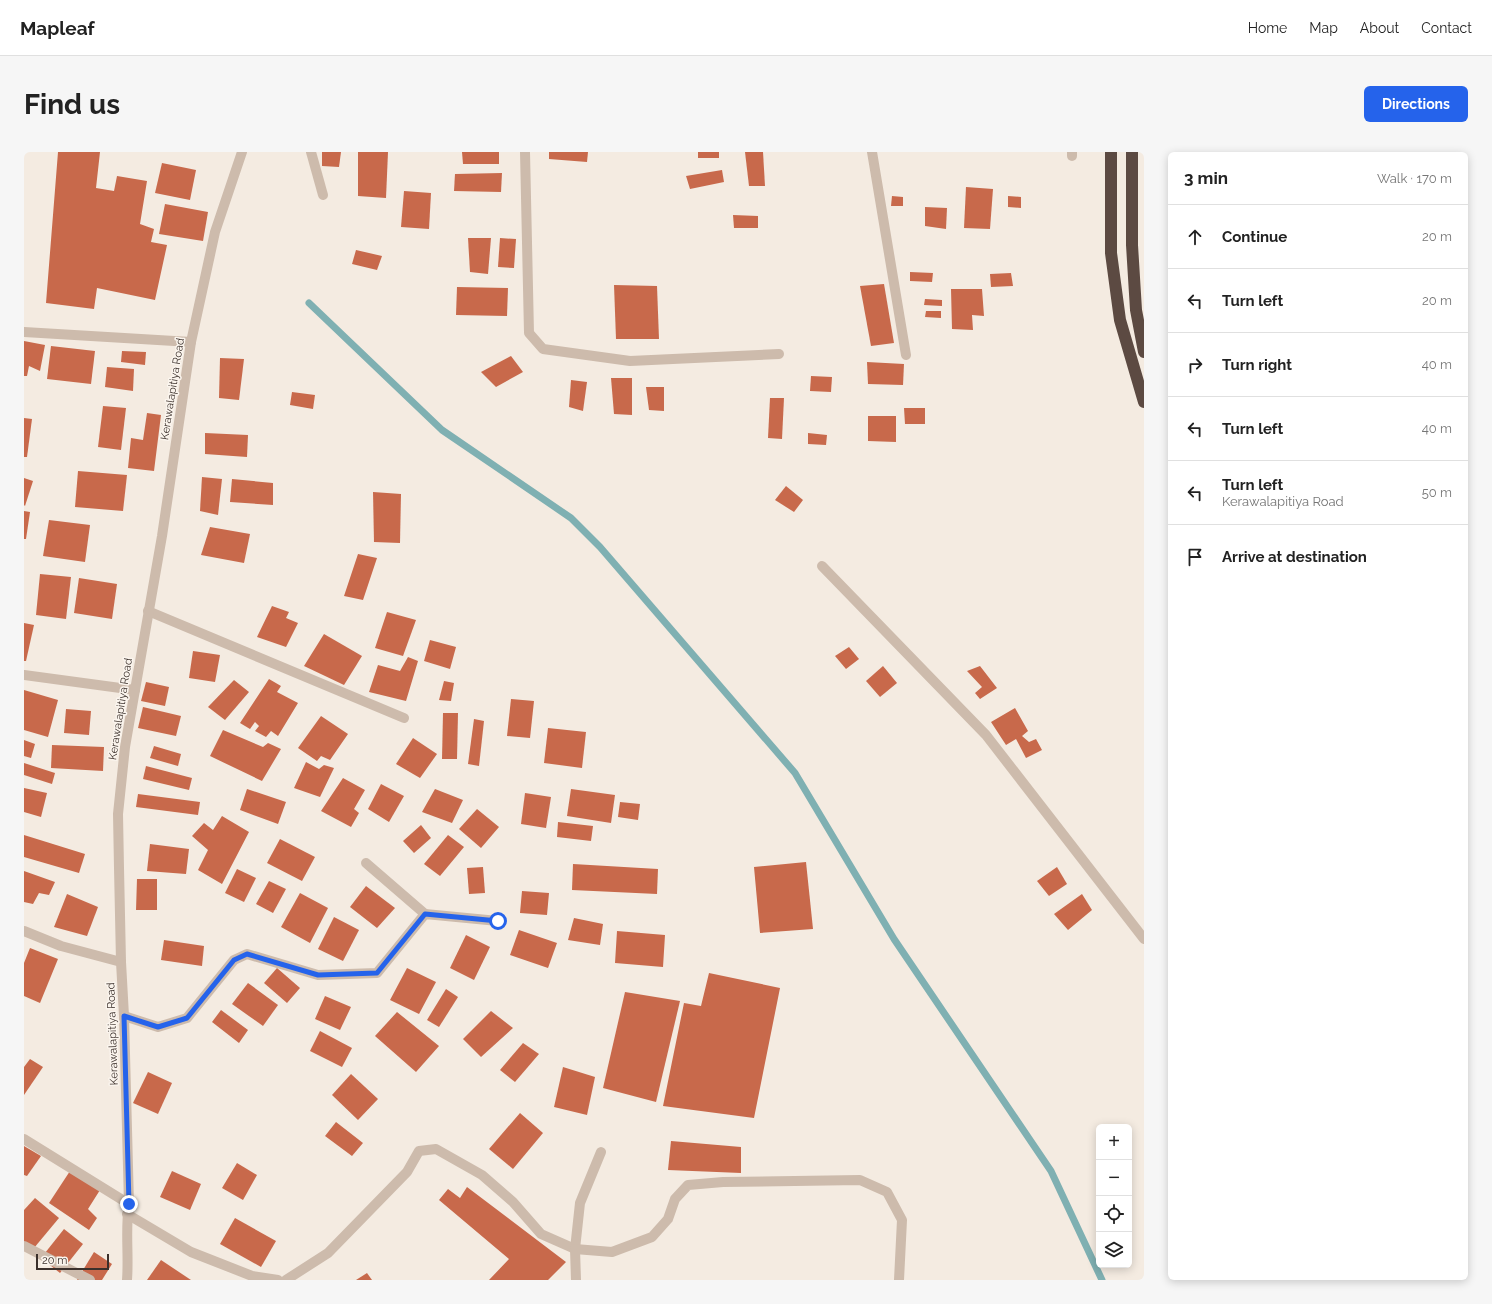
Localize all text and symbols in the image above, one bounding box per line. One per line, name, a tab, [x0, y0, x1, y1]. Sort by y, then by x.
text: Mapleaf	[20, 17, 95, 39]
text: Home	[1248, 20, 1287, 36]
text: Map	[1309, 20, 1338, 36]
text: About	[1360, 20, 1399, 36]
text: Contact	[1421, 20, 1472, 36]
button: Directions	[1364, 86, 1468, 122]
text: Find us	[24, 88, 120, 121]
text: 3 min	[1184, 168, 1228, 188]
text: Walk · 170 m	[1377, 171, 1452, 186]
icon: ahead	[1184, 226, 1206, 248]
text: Continue	[1222, 228, 1287, 246]
text: 20 m	[1422, 229, 1452, 244]
icon: left	[1184, 290, 1206, 312]
text: Turn left	[1222, 292, 1283, 310]
text: 20 m	[1422, 293, 1452, 308]
street label: Kerawalapitiya Road	[158, 337, 187, 441]
icon: right	[1184, 354, 1206, 376]
text: Turn right	[1222, 356, 1292, 374]
text: 40 m	[1422, 357, 1452, 372]
icon: left	[1184, 418, 1206, 440]
text: Turn left	[1222, 420, 1283, 438]
text: 40 m	[1422, 421, 1452, 436]
text: Turn left	[1222, 476, 1283, 494]
icon: left	[1184, 482, 1206, 504]
text: 50 m	[1422, 485, 1452, 500]
text: Kerawalapitiya Road	[1222, 494, 1344, 509]
icon: arrive	[1184, 546, 1206, 568]
text: Arrive at destination	[1222, 548, 1367, 566]
street label: Kerawalapitiya Road	[106, 657, 135, 761]
route start	[489, 912, 507, 930]
street label: Kerawalapitiya Road	[104, 982, 121, 1086]
map controls	[1096, 1124, 1132, 1268]
button: +	[1096, 1124, 1132, 1160]
button: −	[1096, 1160, 1132, 1196]
route end	[120, 1195, 138, 1213]
button: locate	[1096, 1196, 1132, 1232]
button: layers	[1096, 1232, 1132, 1268]
scale bar	[36, 1252, 109, 1271]
text: 20 m	[42, 1254, 67, 1267]

